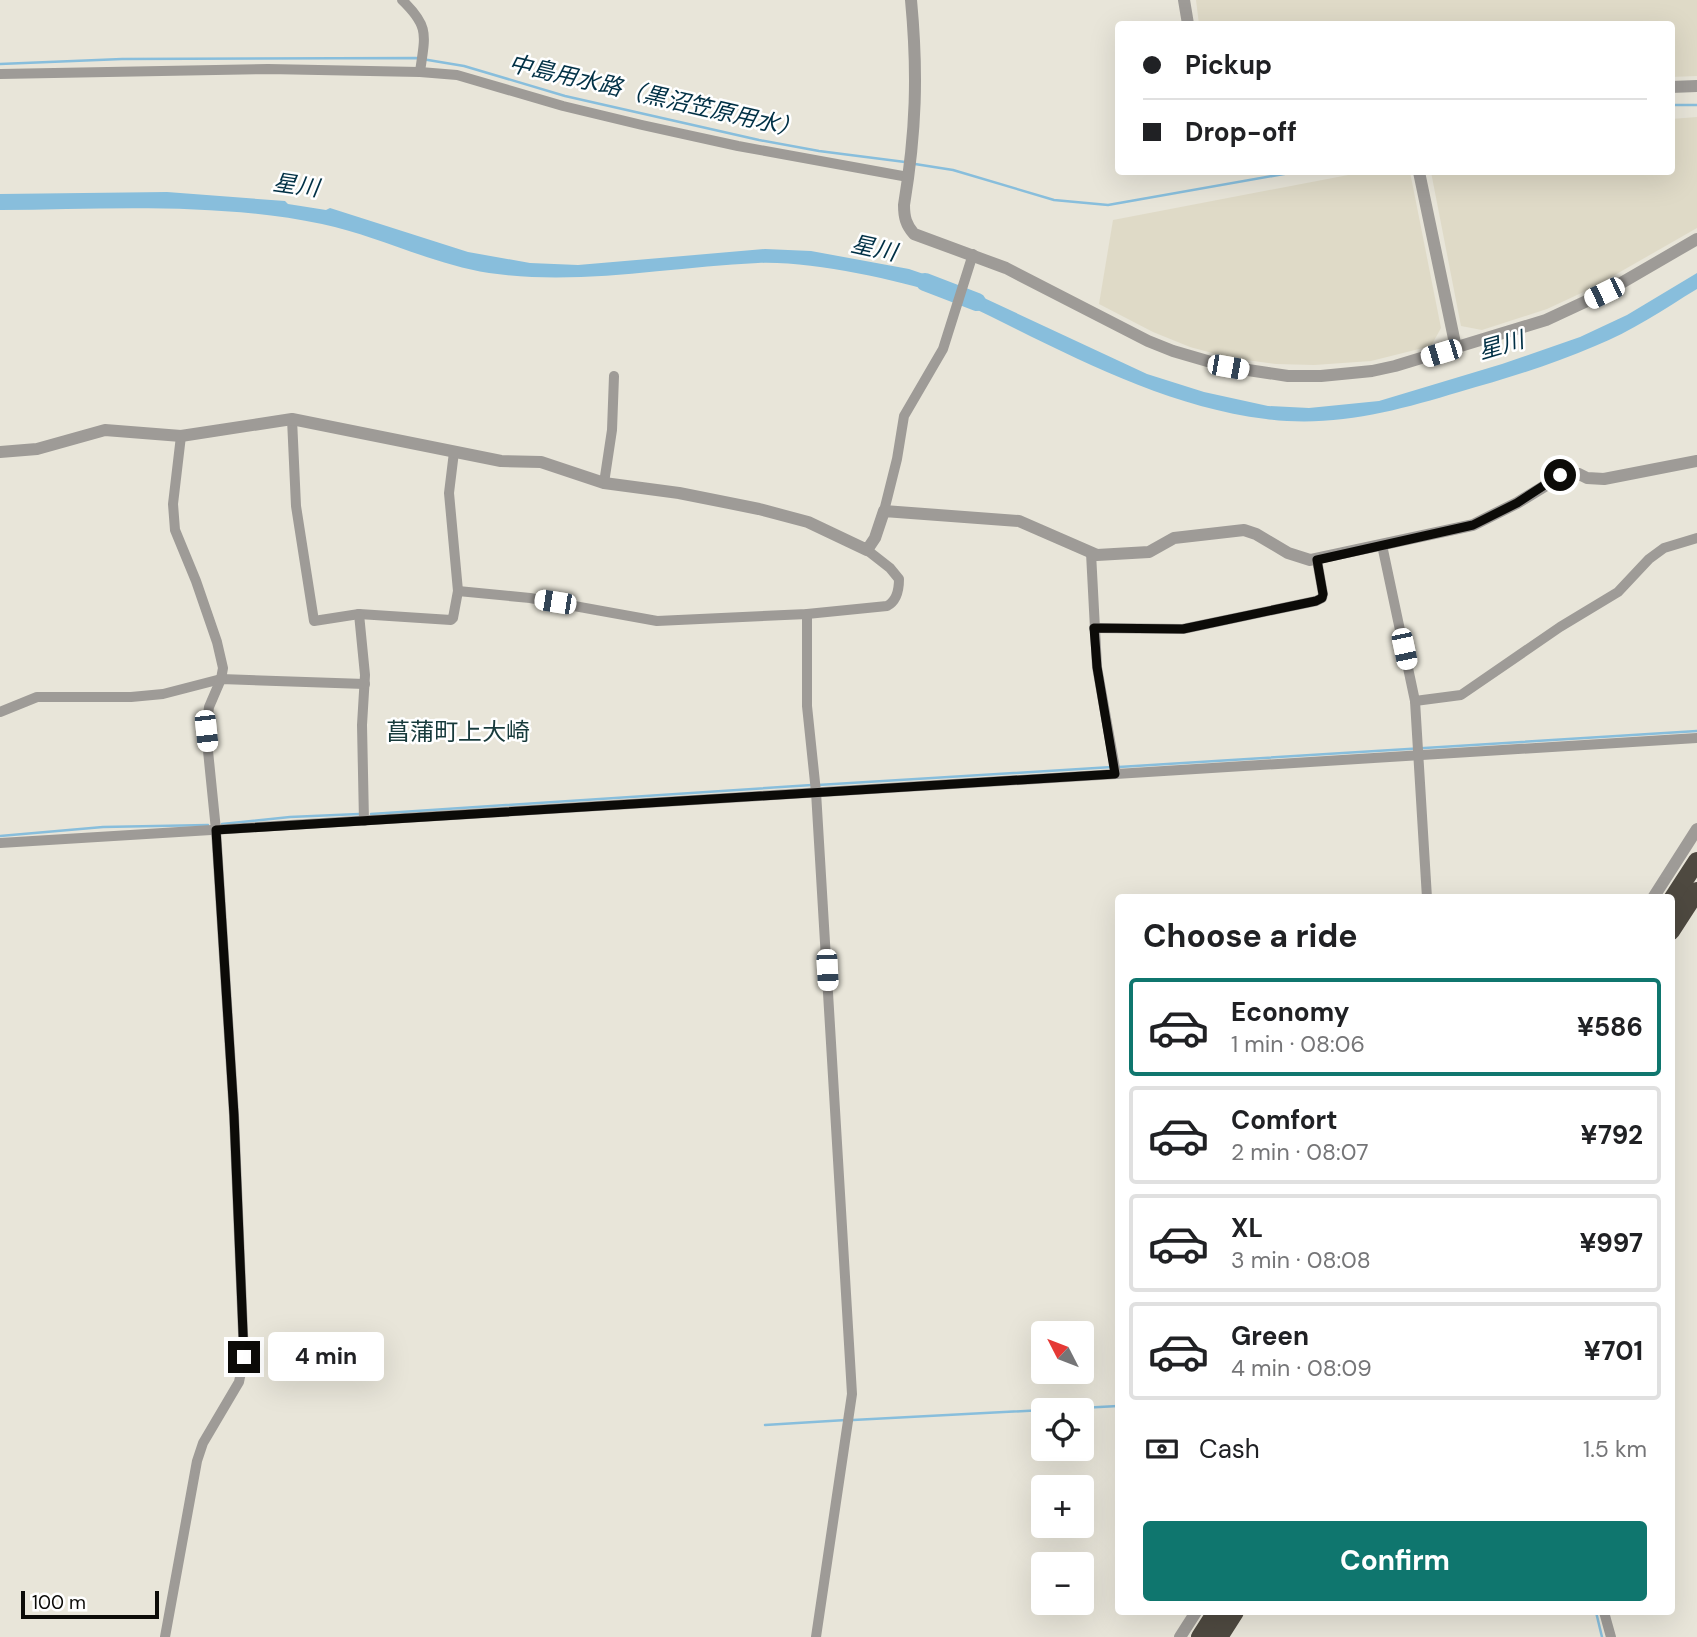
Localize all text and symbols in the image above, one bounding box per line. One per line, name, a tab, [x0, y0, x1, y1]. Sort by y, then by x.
water label: 中島用水路（黒沼笠原用水）	[506, 48, 804, 144]
text: Pickup	[1185, 48, 1272, 82]
text: Drop-off	[1185, 115, 1297, 149]
water label: 星川	[271, 167, 324, 203]
water label: 星川	[848, 229, 903, 268]
car	[1581, 274, 1628, 312]
water label: 星川	[1475, 323, 1530, 366]
car	[1418, 337, 1465, 369]
car	[1206, 353, 1251, 381]
route start	[1544, 459, 1576, 491]
car	[533, 588, 578, 616]
car	[1390, 626, 1419, 672]
car	[194, 709, 219, 753]
district label: 菖蒲町上大崎	[386, 716, 530, 747]
text: Choose a ride	[1143, 915, 1358, 957]
car	[816, 948, 839, 992]
text: Economy	[1231, 995, 1349, 1029]
icon: car	[1147, 996, 1210, 1059]
text: ¥586	[1577, 1010, 1643, 1044]
text: 1 min · 08:06	[1231, 1029, 1365, 1059]
text: Comfort	[1231, 1103, 1337, 1137]
icon: car	[1147, 1104, 1210, 1167]
text: ¥792	[1580, 1118, 1643, 1152]
text: 2 min · 08:07	[1231, 1137, 1368, 1167]
text: XL	[1231, 1211, 1263, 1245]
icon: car	[1147, 1212, 1210, 1275]
text: ¥997	[1579, 1226, 1643, 1260]
text: 3 min · 08:08	[1231, 1245, 1371, 1275]
text: Green	[1231, 1319, 1309, 1353]
icon: car	[1147, 1320, 1210, 1383]
north arrow	[1031, 1321, 1094, 1384]
map controls	[1031, 1321, 1094, 1615]
callout: 4 min	[268, 1332, 384, 1382]
text: ¥701	[1584, 1334, 1643, 1368]
route end	[228, 1341, 260, 1373]
text: 4 min	[295, 1341, 357, 1371]
text: 4 min · 08:09	[1231, 1353, 1372, 1383]
button: locate	[1031, 1398, 1094, 1461]
icon: cash	[1143, 1430, 1181, 1468]
text: Cash	[1199, 1432, 1260, 1466]
text: 1.5 km	[1583, 1434, 1647, 1464]
button: +	[1031, 1475, 1094, 1538]
button: Confirm	[1143, 1521, 1647, 1601]
button: −	[1031, 1552, 1094, 1615]
scale bar	[21, 1588, 159, 1620]
text: 100 m	[32, 1590, 86, 1615]

